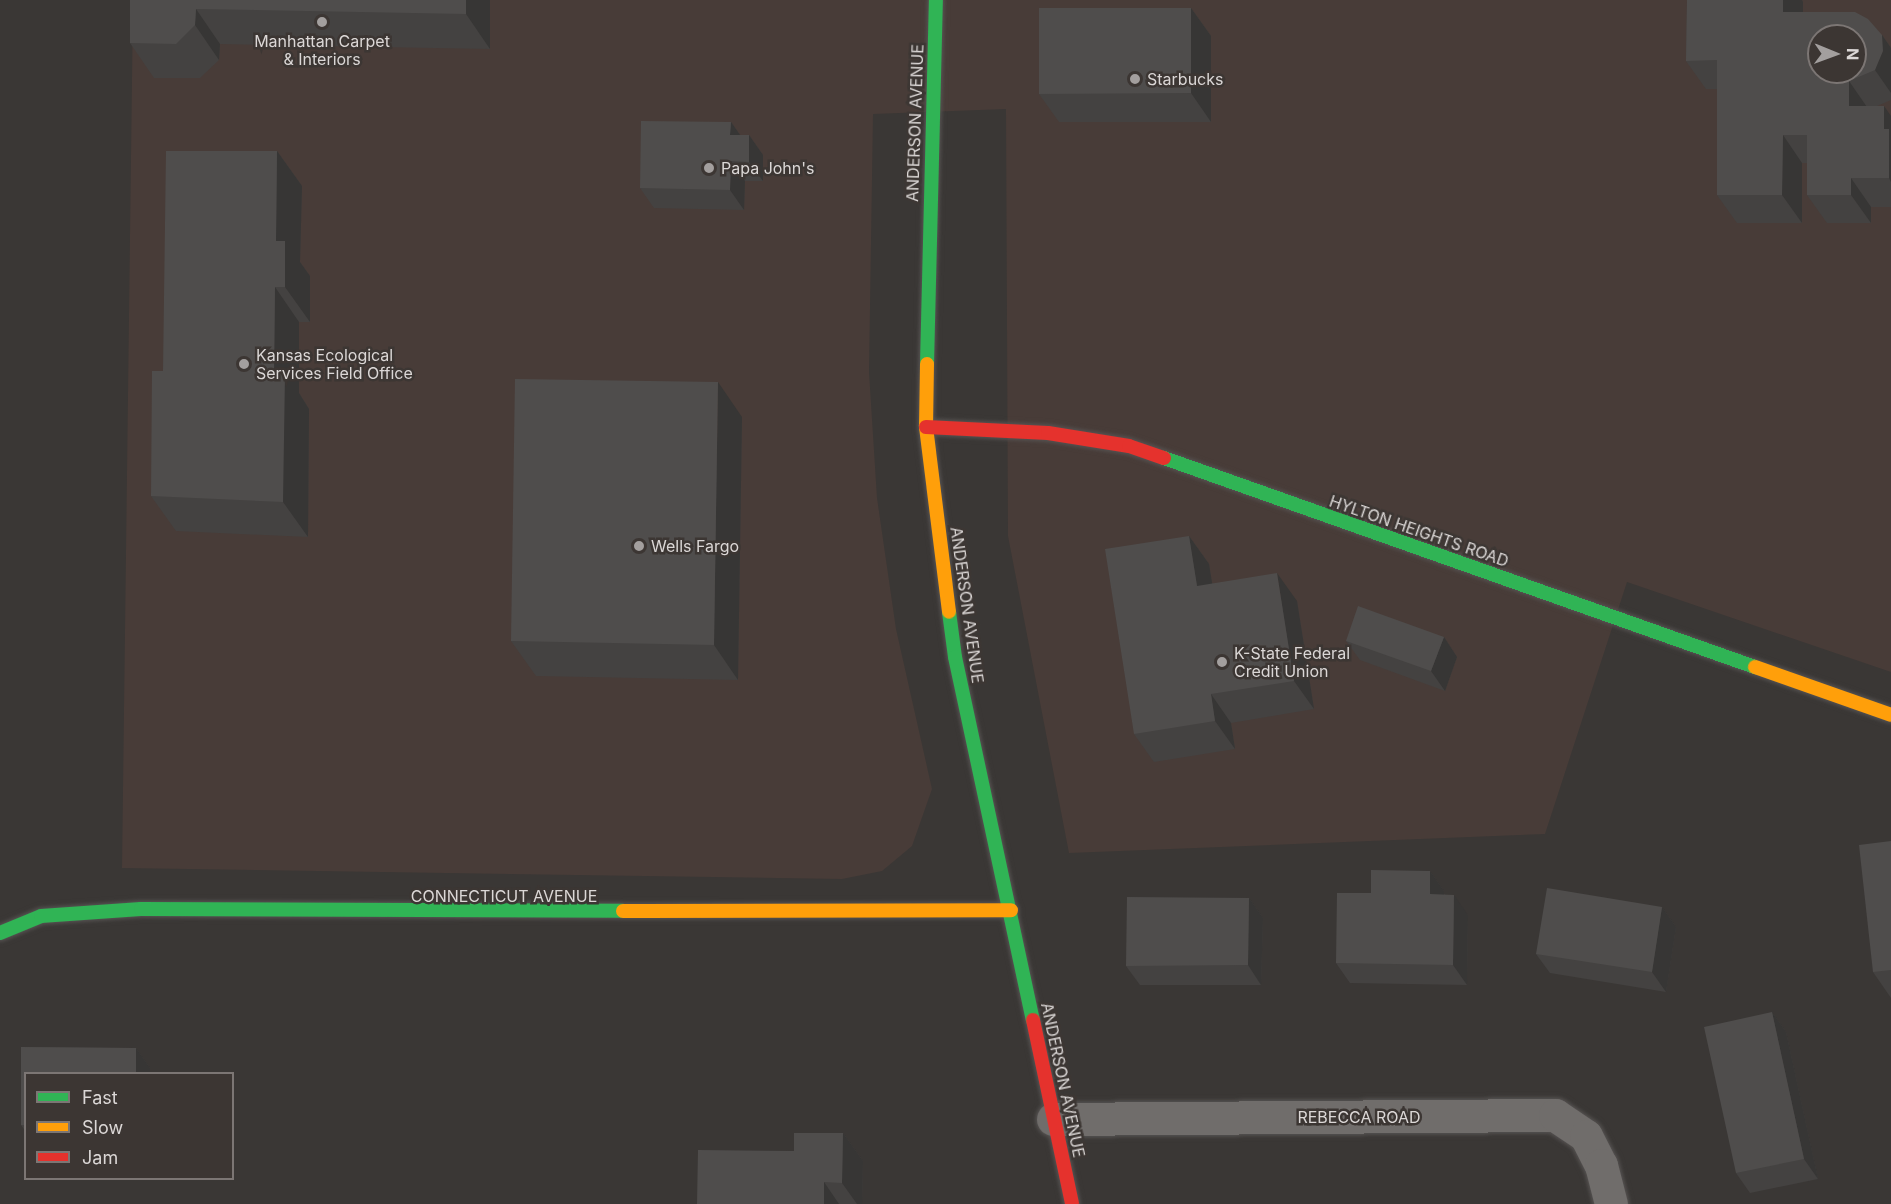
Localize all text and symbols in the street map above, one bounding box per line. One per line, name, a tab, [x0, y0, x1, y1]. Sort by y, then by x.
marker: Manhattan Carpet & Interiors	[315, 15, 329, 29]
north arrow	[1807, 24, 1867, 84]
place label: Manhattan Carpet & Interiors	[254, 31, 390, 69]
street label: ANDERSON AVENUE	[903, 44, 927, 202]
text: N	[1843, 48, 1863, 61]
place label: Starbucks	[1147, 69, 1223, 89]
marker: Starbucks	[1128, 72, 1142, 86]
place label: Papa John's	[721, 158, 815, 178]
marker: Papa John's	[702, 161, 716, 175]
place label: Kansas Ecological Services Field Office	[256, 345, 413, 383]
marker: Kansas Ecological Services Field Office	[237, 357, 251, 371]
street label: HYLTON HEIGHTS ROAD	[1327, 491, 1511, 571]
street label: ANDERSON AVENUE	[947, 526, 987, 684]
place label: Wells Fargo	[651, 536, 739, 556]
marker: Wells Fargo	[632, 539, 646, 553]
place label: K-State Federal Credit Union	[1234, 643, 1350, 681]
marker: K-State Federal Credit Union	[1215, 655, 1229, 669]
street label: CONNECTICUT AVENUE	[411, 886, 597, 906]
street label: ANDERSON AVENUE	[1037, 1001, 1089, 1159]
legend	[24, 1072, 234, 1180]
text: Fast	[82, 1087, 118, 1108]
street label: REBECCA ROAD	[1297, 1107, 1421, 1127]
text: Slow	[82, 1117, 123, 1138]
text: Jam	[82, 1147, 118, 1168]

